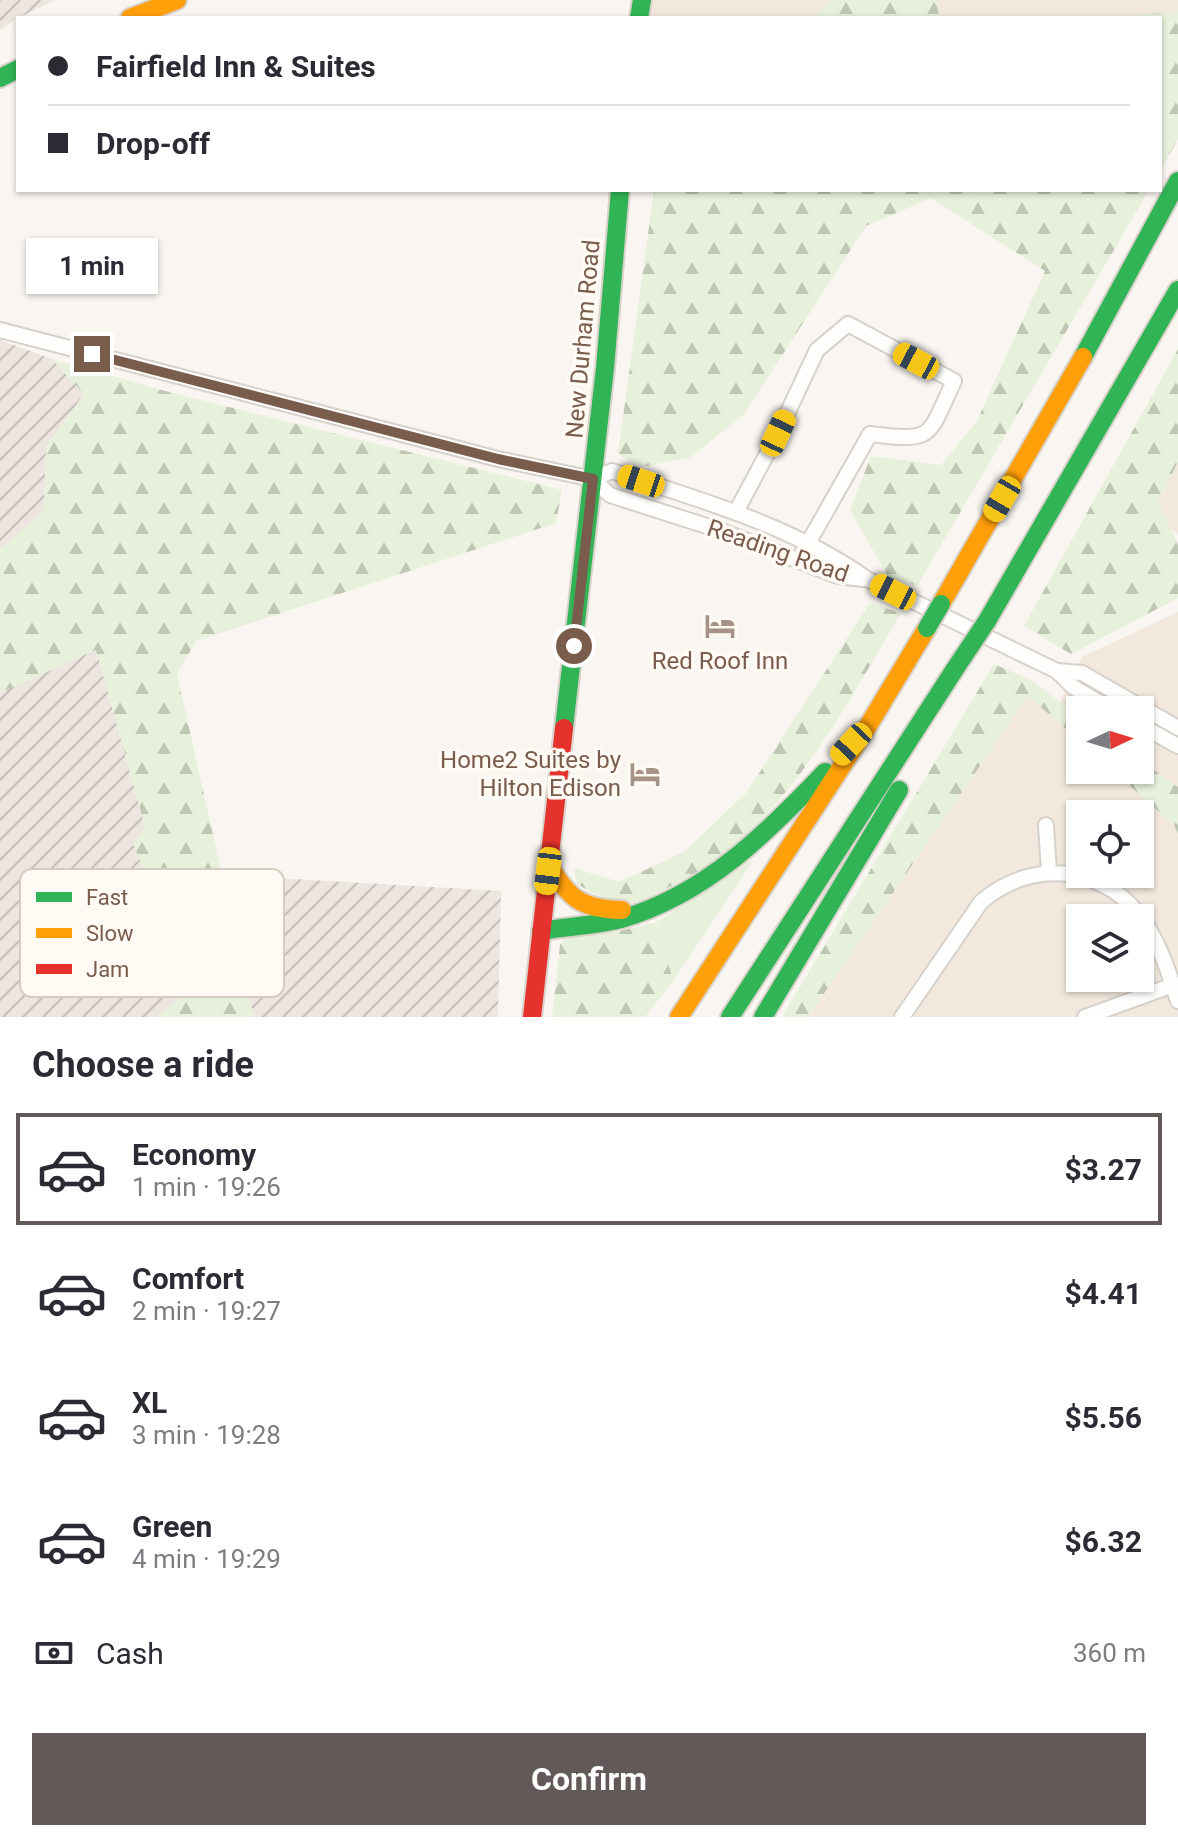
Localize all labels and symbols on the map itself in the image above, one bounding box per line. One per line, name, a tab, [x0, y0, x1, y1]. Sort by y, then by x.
callout: 1 min	[26, 238, 158, 294]
street label: New Durham Road	[560, 239, 606, 439]
route end	[74, 336, 110, 372]
car	[889, 339, 943, 383]
car	[757, 406, 799, 460]
car	[614, 462, 668, 500]
car	[980, 472, 1024, 526]
street label: Reading Road	[704, 514, 852, 588]
car	[866, 570, 920, 614]
hotel icon: Red Roof Inn	[703, 609, 737, 643]
route start	[556, 628, 592, 664]
place label: Red Roof Inn	[652, 647, 788, 675]
north arrow	[1066, 696, 1154, 784]
car	[826, 718, 876, 770]
place label: Home2 Suites by Hilton Edison	[440, 746, 622, 802]
hotel icon: Home2 Suites by Hilton Edison	[628, 757, 662, 791]
car	[533, 846, 563, 896]
legend	[20, 869, 284, 997]
text: Fast	[86, 885, 128, 910]
text: Slow	[86, 921, 134, 946]
text: Jam	[86, 957, 129, 982]

